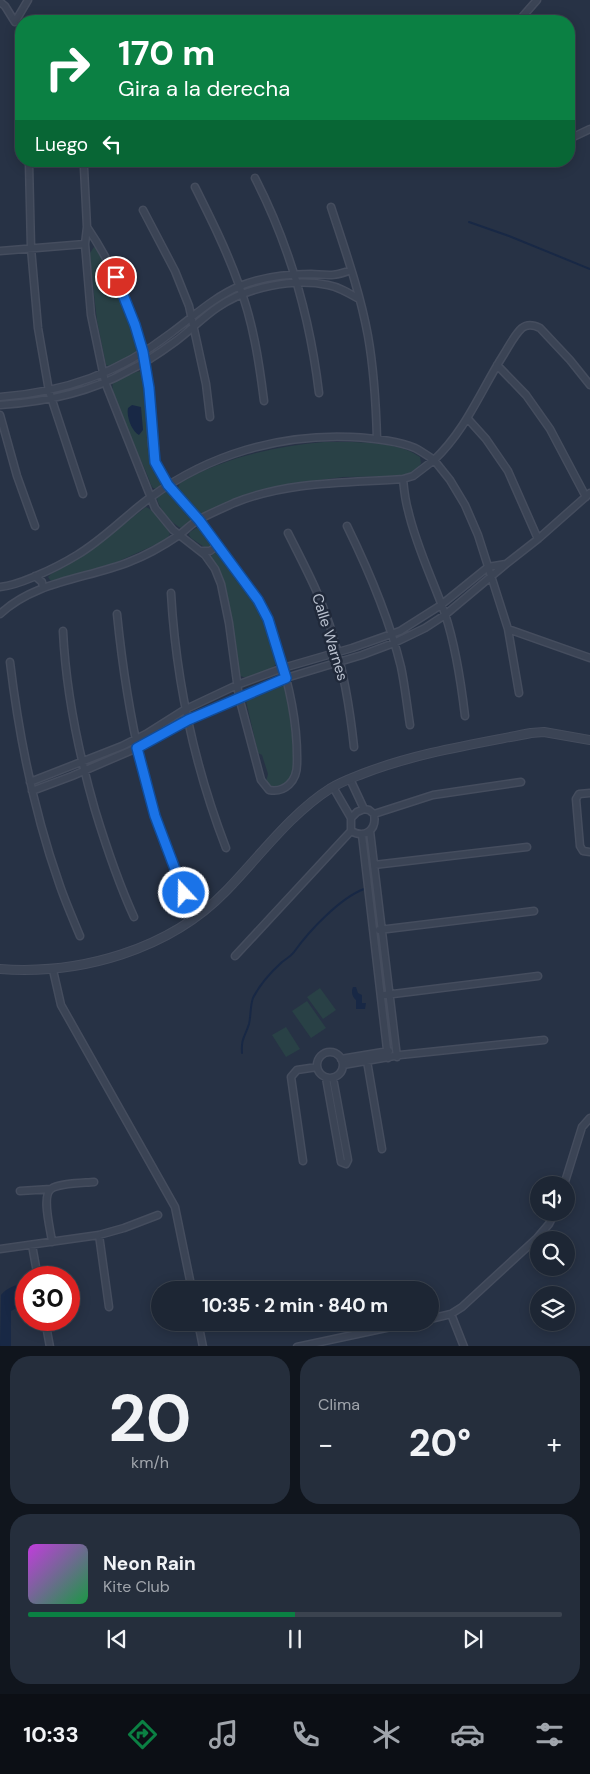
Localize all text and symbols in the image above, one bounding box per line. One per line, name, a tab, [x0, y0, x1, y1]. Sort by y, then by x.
text: 170 m	[118, 30, 215, 76]
icon: right	[35, 35, 100, 100]
text: Gira a la derecha	[118, 74, 290, 103]
icon: left	[98, 130, 126, 158]
text: Luego	[35, 132, 88, 157]
pin	[95, 256, 137, 298]
icon: arrive	[102, 263, 130, 291]
street label: Calle Warnes	[307, 591, 353, 683]
position arrow	[157, 866, 209, 918]
map controls	[530, 1176, 575, 1331]
button: sound	[530, 1176, 575, 1221]
button: search	[530, 1231, 575, 1276]
speed limit sign: 30	[15, 1266, 80, 1331]
button: layers	[530, 1286, 575, 1331]
text: 10:35 · 2 min · 840 m	[202, 1293, 388, 1318]
text: 20	[109, 1377, 192, 1461]
text: Clima	[318, 1394, 360, 1415]
text: 20°	[409, 1418, 471, 1468]
text: −	[318, 1426, 333, 1463]
text: +	[547, 1426, 562, 1463]
text: km/h	[131, 1452, 169, 1473]
text: Neon Rain	[103, 1551, 196, 1576]
text: Kite Club	[103, 1576, 170, 1597]
icon: previous	[103, 1625, 131, 1653]
icon: pause	[281, 1625, 309, 1653]
icon: next	[459, 1625, 487, 1653]
icon: directions	[125, 1717, 160, 1752]
icon: music	[206, 1717, 241, 1752]
icon: phone	[288, 1717, 323, 1752]
icon: climate	[369, 1717, 404, 1752]
icon: car	[450, 1717, 485, 1752]
icon: filters	[532, 1717, 567, 1752]
text: 10:33	[23, 1720, 79, 1749]

